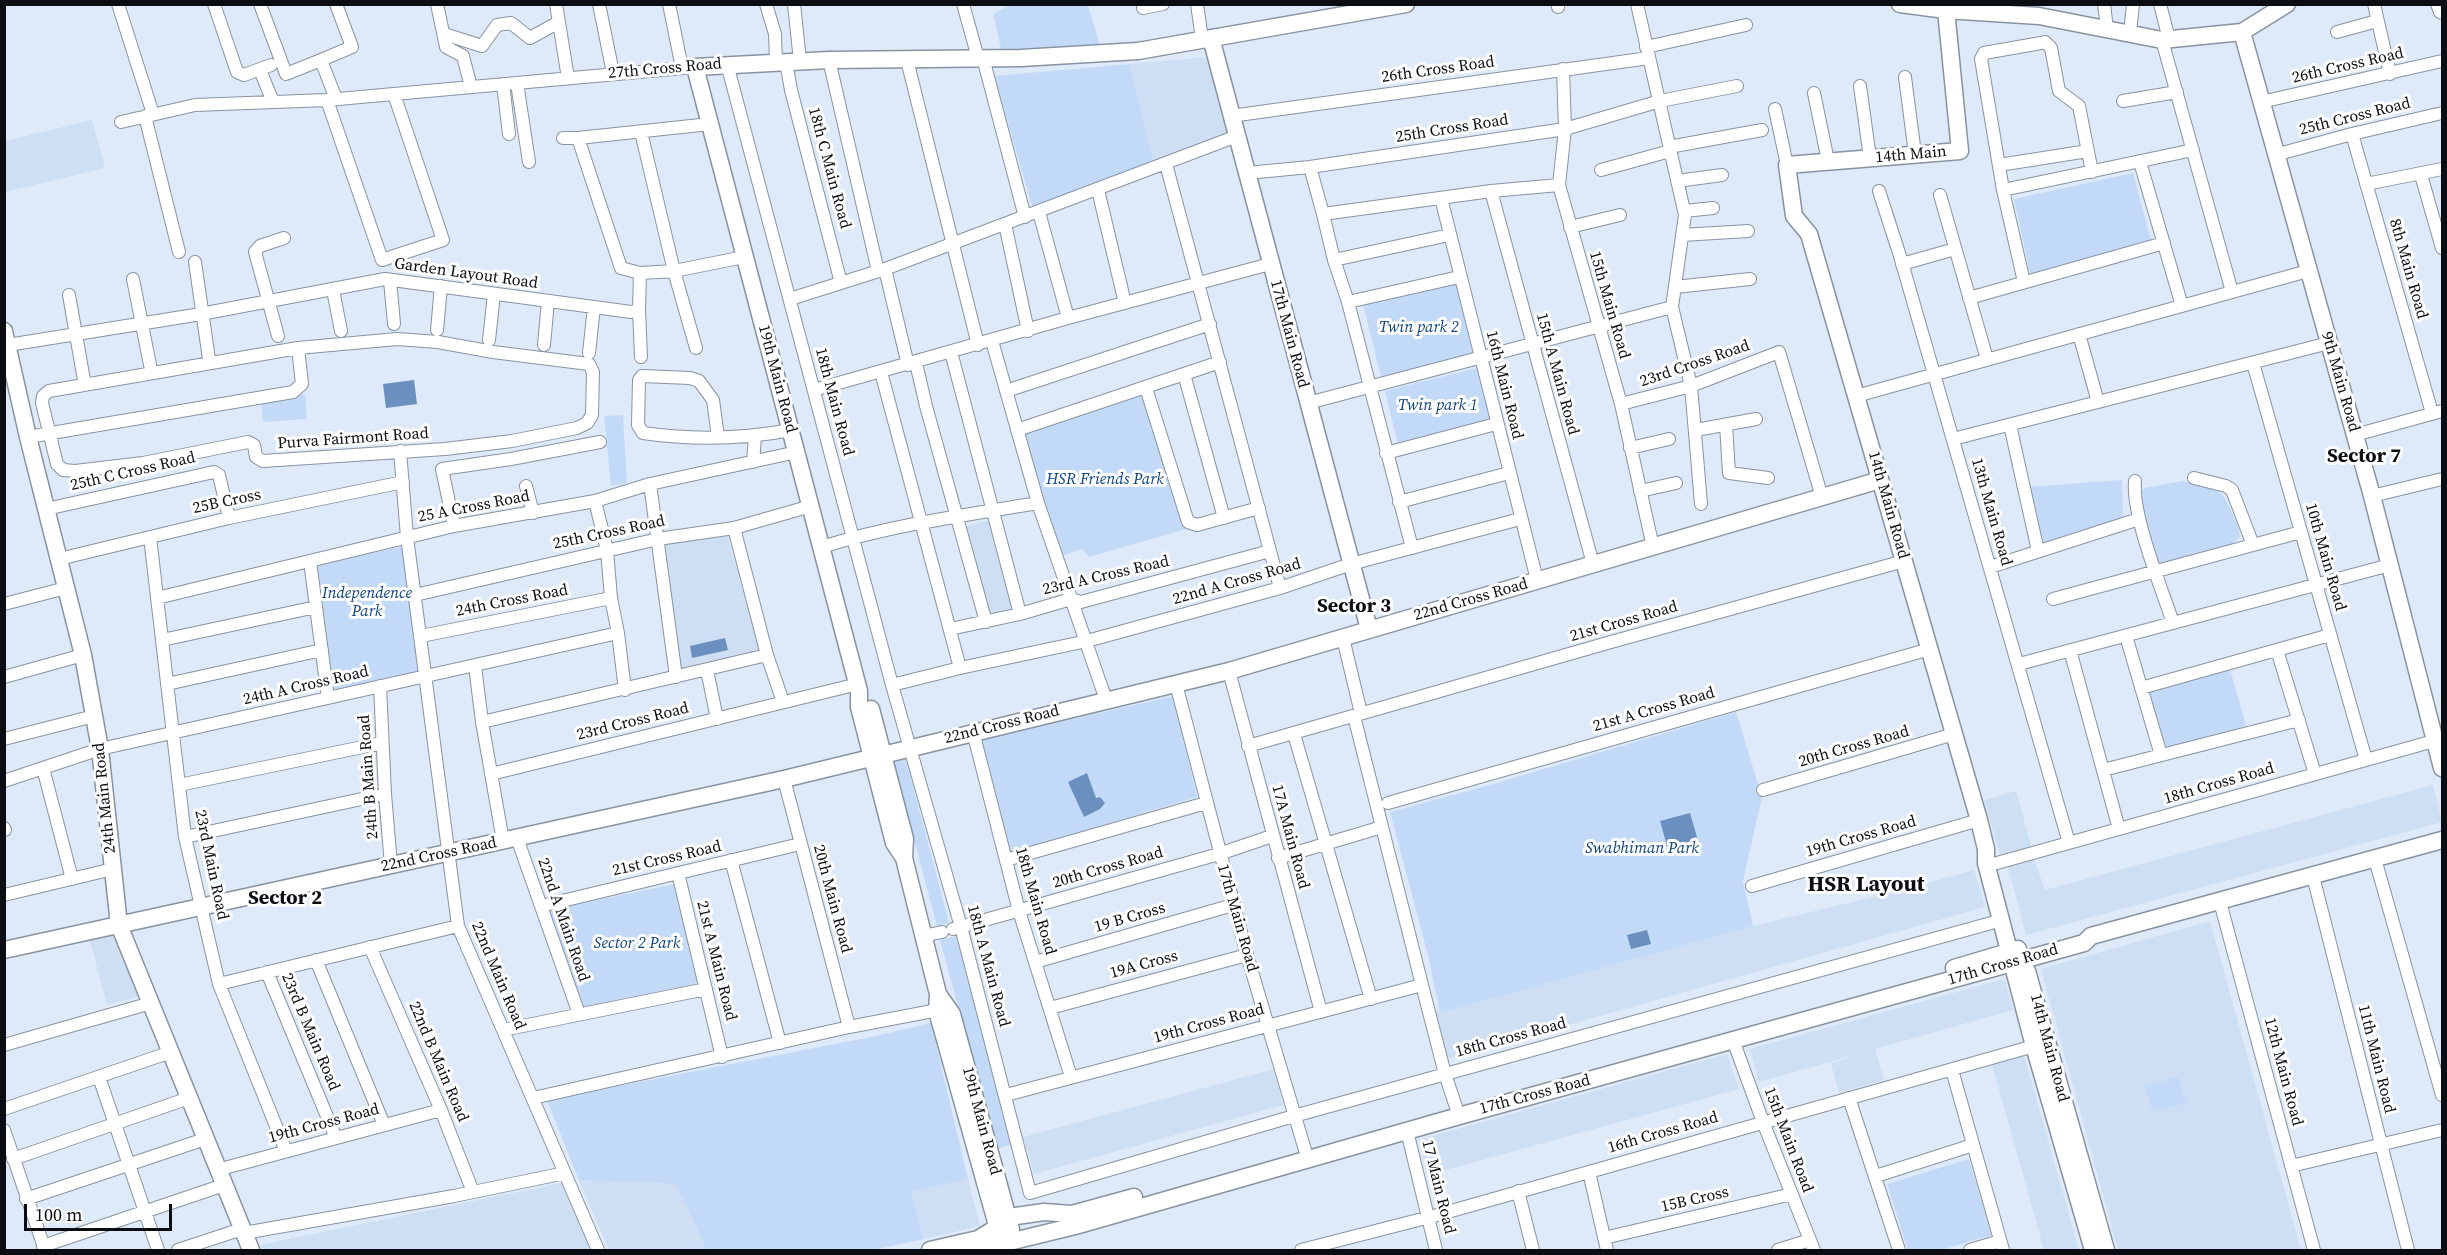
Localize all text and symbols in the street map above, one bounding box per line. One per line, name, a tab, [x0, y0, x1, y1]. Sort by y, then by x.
street label: 26th Cross Road	[2290, 44, 2406, 88]
street label: 26th Cross Road	[1380, 53, 1496, 87]
street label: 27th Cross Road	[607, 54, 723, 84]
street label: 25th Cross Road	[2297, 94, 2413, 140]
street label: 18th C Main Road	[804, 105, 854, 231]
street label: 25th Cross Road	[1394, 111, 1510, 147]
street label: 14th Main	[1875, 142, 1947, 168]
street label: 8th Main Road	[2385, 217, 2431, 321]
street label: 15th Main Road	[1584, 249, 1634, 361]
street label: Garden Layout Road	[393, 254, 539, 294]
street label: 17th Main Road	[1265, 278, 1313, 390]
street label: 15th A Main Road	[1531, 311, 1583, 437]
park label: Twin park 2	[1379, 318, 1459, 338]
street label: 19th Main Road	[753, 323, 801, 435]
street label: 16th Main Road	[1481, 329, 1527, 441]
street label: 9th Main Road	[2317, 330, 2363, 434]
street label: 23rd Cross Road	[1638, 336, 1752, 392]
street label: 18th Main Road	[810, 346, 858, 458]
park label: Twin park 1	[1398, 396, 1478, 416]
street label: Purva Fairmont Road	[277, 424, 429, 454]
district label: Sector 7	[2327, 445, 2401, 469]
street label: 25th C Cross Road	[69, 448, 197, 496]
street label: 14th Main Road	[1863, 449, 1913, 561]
street label: 13th Main Road	[1966, 456, 2016, 568]
park label: HSR Friends Park	[1046, 470, 1164, 490]
street label: 25B Cross	[191, 485, 263, 519]
street label: 25 A Cross Road	[416, 487, 532, 527]
street label: 10th Main Road	[2300, 501, 2350, 613]
street label: 25th Cross Road	[551, 512, 667, 554]
street label: 23rd A Cross Road	[1041, 552, 1171, 600]
street label: 22nd A Cross Road	[1171, 555, 1303, 609]
street label: 22nd Cross Road	[1412, 575, 1530, 625]
street label: 24th Cross Road	[454, 581, 570, 621]
park label: Independence Park	[322, 584, 412, 622]
district label: Sector 3	[1317, 595, 1391, 619]
street label: 21st Cross Road	[1568, 597, 1680, 647]
street label: 24th A Cross Road	[241, 662, 371, 710]
street label: 21st A Cross Road	[1591, 683, 1717, 737]
street label: 23rd Cross Road	[575, 699, 691, 745]
street label: 22nd Cross Road	[943, 701, 1061, 749]
street label: 24th B Main Road	[355, 714, 383, 840]
street label: 20th Cross Road	[1797, 722, 1911, 772]
street label: 24th Main Road	[90, 742, 120, 854]
street label: 18th Cross Road	[2162, 759, 2276, 809]
street label: 17A Main Road	[1267, 783, 1313, 891]
street label: 23rd Main Road	[190, 808, 232, 922]
street label: 19th Cross Road	[1804, 812, 1918, 862]
street label: 22nd Cross Road	[379, 833, 499, 877]
street label: 21st Cross Road	[611, 837, 723, 881]
park label: Swabhiman Park	[1585, 839, 1699, 859]
street label: 20th Main Road	[808, 843, 856, 955]
street label: 20th Cross Road	[1051, 843, 1165, 893]
street label: 18th Main Road	[1010, 845, 1060, 957]
street label: 22nd A Main Road	[533, 856, 593, 984]
street label: 17th Main Road	[1212, 862, 1262, 974]
district label: HSR Layout	[1807, 872, 1925, 898]
district label: Sector 2	[248, 887, 322, 911]
street label: 21st A Main Road	[692, 899, 740, 1023]
street label: 19 B Cross	[1092, 899, 1168, 937]
street label: 18th A Main Road	[962, 903, 1014, 1029]
street label: 22nd Main Road	[467, 919, 529, 1033]
park label: Sector 2 Park	[594, 934, 680, 954]
street label: 17th Cross Road	[1946, 940, 2060, 990]
street label: 19A Cross	[1108, 947, 1180, 983]
street label: 23rd B Main Road	[277, 970, 343, 1094]
street label: 14th Main Road	[2025, 992, 2073, 1104]
street label: 22nd B Main Road	[404, 999, 472, 1125]
street label: 19th Cross Road	[1152, 1000, 1266, 1048]
street label: 11th Main Road	[2353, 1003, 2399, 1115]
street label: 18th Cross Road	[1454, 1014, 1568, 1062]
street label: 12th Main Road	[2259, 1016, 2307, 1128]
street label: 19th Main Road	[957, 1065, 1005, 1177]
street label: 17th Cross Road	[1478, 1071, 1592, 1119]
street label: 15th Main Road	[1759, 1085, 1817, 1195]
street label: 19th Cross Road	[267, 1100, 381, 1148]
street label: 16th Cross Road	[1606, 1108, 1720, 1158]
street label: 17 Main Road	[1417, 1138, 1459, 1236]
street label: 15B Cross	[1659, 1183, 1731, 1217]
scale bar	[27, 1192, 176, 1230]
text: 100 m	[35, 1202, 82, 1227]

